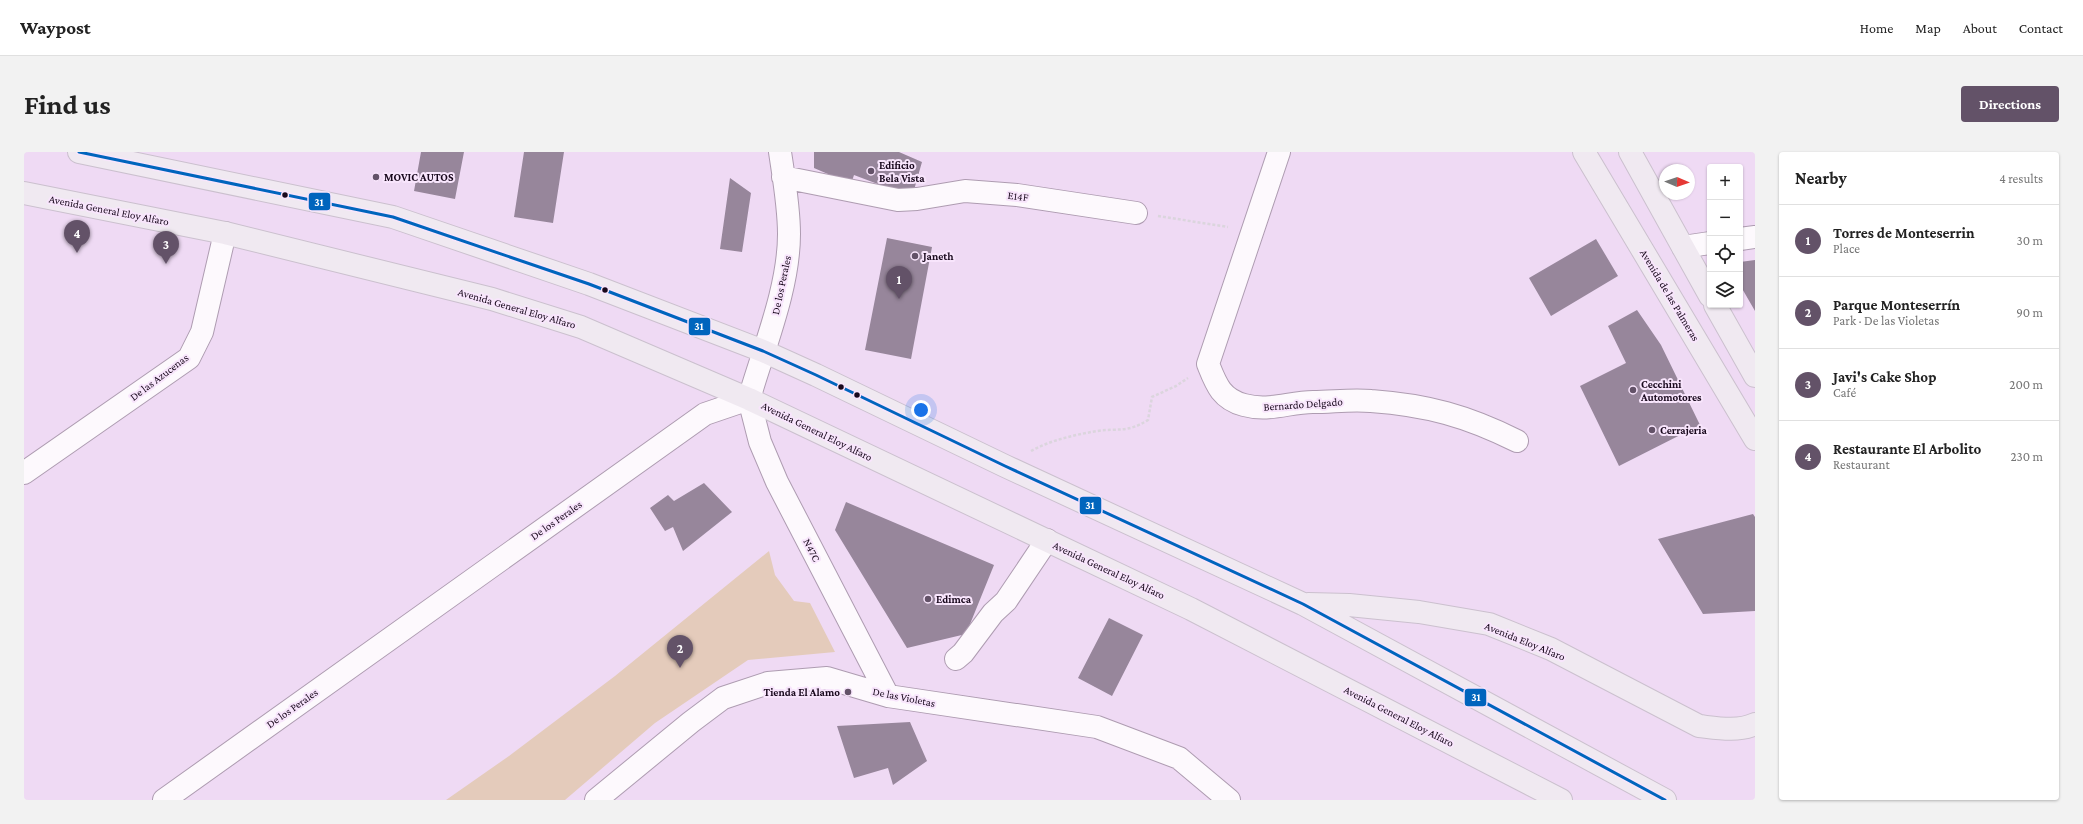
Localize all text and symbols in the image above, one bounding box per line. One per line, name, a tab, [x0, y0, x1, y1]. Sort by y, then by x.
text: Waypost	[20, 17, 91, 38]
text: Home	[1860, 20, 1893, 36]
text: Map	[1915, 20, 1941, 36]
text: About	[1963, 20, 1997, 36]
text: Contact	[2019, 20, 2063, 36]
button: Directions	[1961, 86, 2059, 122]
text: Find us	[24, 89, 111, 120]
place label: Edificio Bela Vista	[879, 159, 925, 184]
north arrow	[1659, 164, 1695, 200]
map controls	[1707, 164, 1743, 308]
button: +	[1707, 164, 1743, 200]
marker: Edificio Bela Vista	[866, 166, 876, 176]
text: Nearby	[1795, 169, 1847, 188]
place label: MOVIC AUTOS	[384, 171, 454, 183]
text: 4 results	[1999, 171, 2043, 186]
marker: MOVIC AUTOS	[371, 172, 381, 182]
street label: E14F	[1007, 189, 1030, 203]
unlabelled marker	[280, 190, 290, 200]
street label: Avenida General Eloy Alfaro	[48, 192, 170, 229]
line badge: 31	[308, 192, 331, 211]
text: 31	[314, 196, 324, 208]
button: −	[1707, 200, 1743, 236]
pin: 4	[64, 220, 90, 253]
text: Torres de Monteserrin	[1833, 225, 1975, 241]
pin: 3	[153, 231, 179, 264]
text: 1	[1806, 233, 1810, 248]
text: 30 m	[2017, 233, 2043, 248]
button: locate	[1707, 236, 1743, 272]
text: Place	[1833, 241, 1860, 256]
street label: Avenida de las Palmeras	[1638, 247, 1702, 343]
place label: Janeth	[922, 250, 954, 262]
marker: Janeth	[910, 251, 920, 261]
street label: De los Perales	[769, 254, 793, 316]
pin: 1	[886, 266, 912, 299]
button: layers	[1707, 272, 1743, 308]
street label: Avenida General Eloy Alfaro	[456, 285, 578, 332]
unlabelled marker	[600, 285, 610, 295]
text: Parque Monteserrín	[1833, 297, 1960, 313]
text: 2	[1805, 305, 1811, 320]
text: 90 m	[2016, 305, 2043, 320]
text: Park · De las Violetas	[1833, 313, 1939, 328]
line badge: 31	[688, 317, 711, 336]
text: 31	[694, 320, 704, 332]
street label: De las Azucenas	[127, 351, 191, 403]
text: Javi's Cake Shop	[1833, 369, 1936, 385]
text: 3	[1805, 377, 1811, 392]
text: 200 m	[2009, 377, 2043, 392]
place label: Cecchini Automotores	[1640, 378, 1702, 403]
unlabelled marker	[836, 382, 846, 392]
marker: Cecchini Automotores	[1628, 385, 1638, 395]
text: Café	[1833, 385, 1856, 400]
unlabelled marker	[852, 390, 862, 400]
street label: Bernardo Delgado	[1263, 395, 1344, 414]
street label: Avenida General Eloy Alfaro	[759, 399, 875, 464]
your location	[911, 400, 931, 420]
place label: Cerrajeria	[1660, 424, 1707, 437]
marker: Cerrajeria	[1647, 425, 1657, 435]
text: Restaurante El Arbolito	[1833, 441, 1981, 457]
text: 4	[1804, 449, 1812, 464]
text: 230 m	[2010, 449, 2043, 464]
text: Restaurant	[1833, 457, 1890, 472]
line badge: 31	[1079, 496, 1102, 515]
street label: De los Perales	[528, 498, 584, 542]
text: 31	[1085, 499, 1095, 511]
street label: N47C	[801, 537, 823, 564]
street label: Avenida General Eloy Alfaro	[1051, 539, 1167, 602]
place label: Edimca	[936, 593, 972, 605]
marker: Edimca	[923, 594, 933, 604]
street label: Avenida Eloy Alfaro	[1483, 619, 1567, 664]
pin: 2	[667, 635, 693, 668]
street label: Avenida General Eloy Alfaro	[1342, 683, 1457, 750]
street label: De las Violetas	[872, 685, 936, 709]
street label: De los Perales	[264, 686, 320, 730]
place label: Tienda El Alamo	[764, 686, 840, 698]
marker: Tienda El Alamo	[843, 687, 853, 697]
line badge: 31	[1464, 688, 1487, 707]
text: 31	[1471, 691, 1481, 703]

